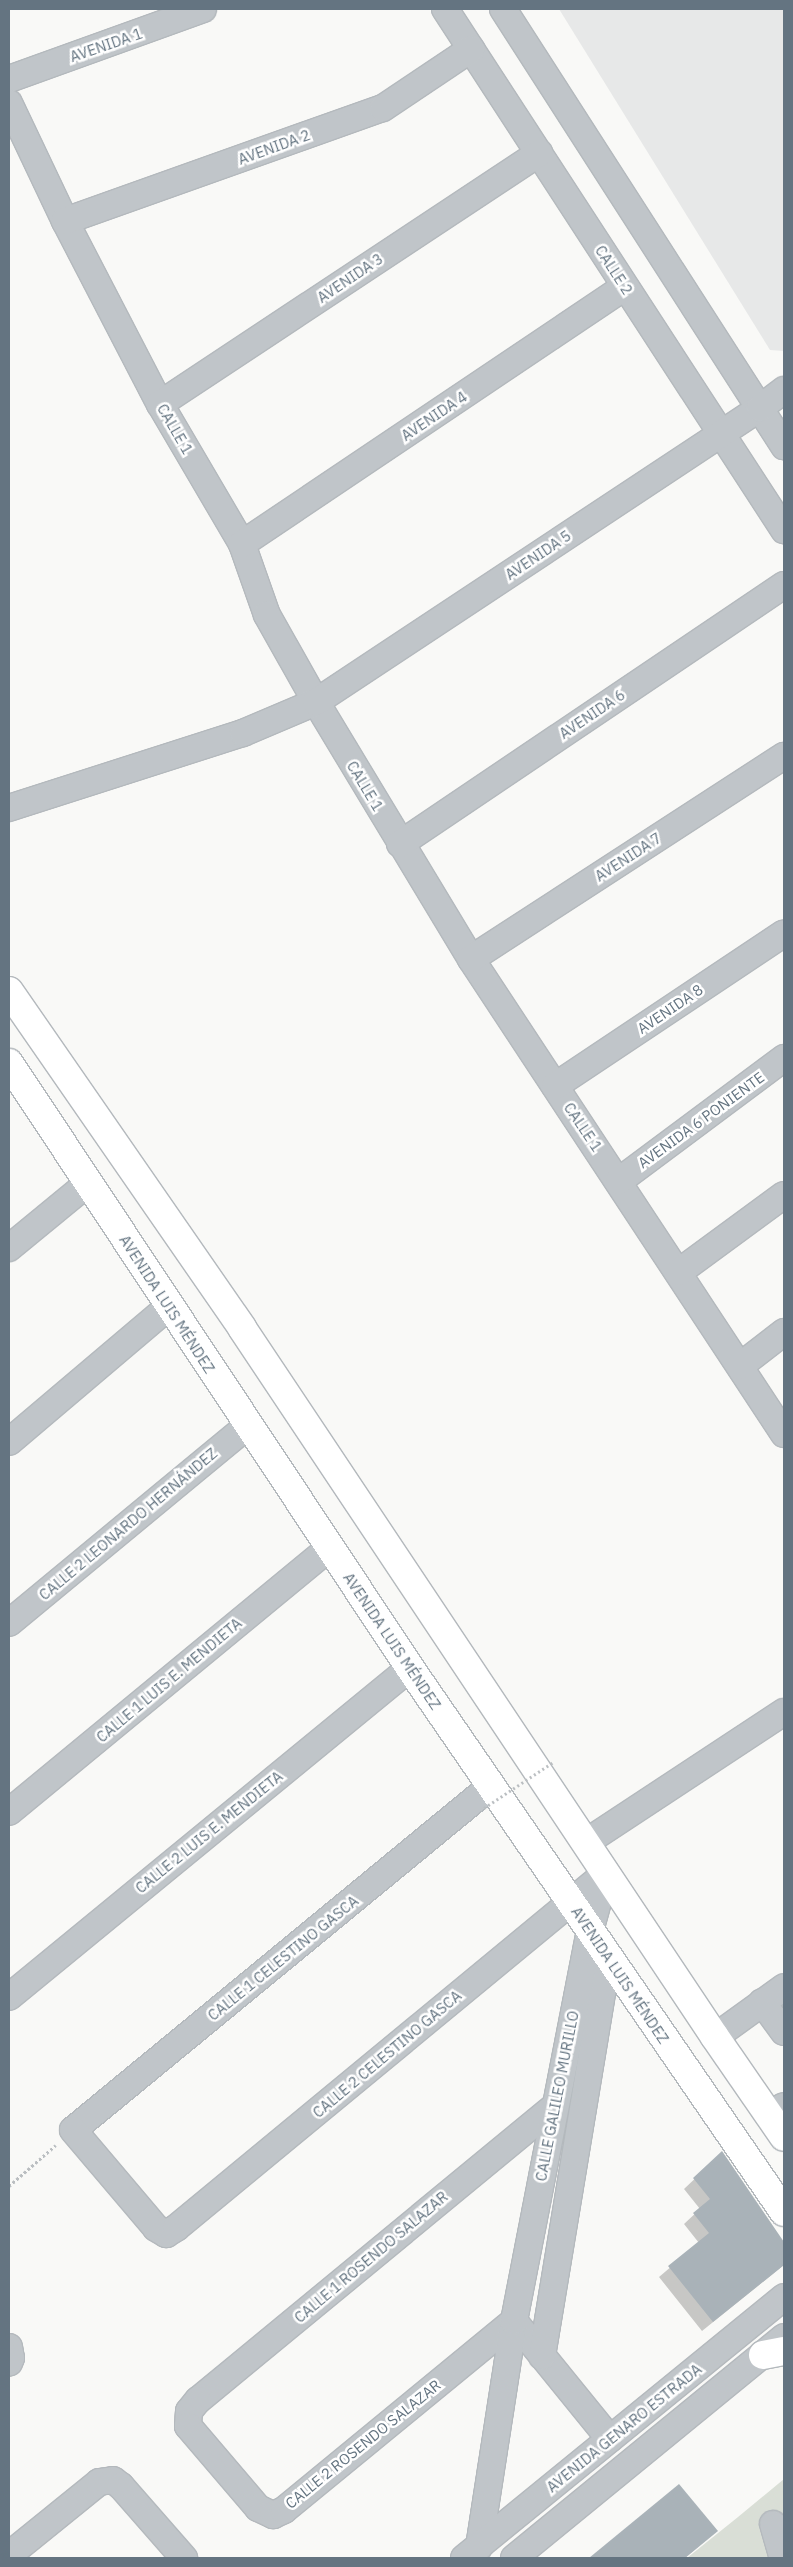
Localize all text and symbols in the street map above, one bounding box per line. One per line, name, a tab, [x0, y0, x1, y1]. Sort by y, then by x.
street label: AVENIDA 1	[67, 24, 145, 66]
street label: AVENIDA 2	[235, 126, 313, 168]
street label: CALLE 2	[591, 242, 637, 298]
street label: AVENIDA 3	[314, 249, 386, 307]
street label: AVENIDA 4	[398, 387, 470, 445]
street label: CALLE 1	[153, 401, 197, 457]
street label: AVENIDA 5	[502, 526, 574, 584]
street label: AVENIDA 6	[556, 685, 628, 743]
street label: CALLE 1	[343, 758, 387, 814]
street label: AVENIDA 7	[591, 829, 665, 885]
street label: AVENIDA 8	[634, 980, 706, 1038]
street label: AVENIDA 6 PONIENTE	[634, 1068, 768, 1172]
street label: CALLE 1	[560, 1099, 606, 1155]
street label: AVENIDA LUIS MÉNDEZ	[116, 1232, 218, 1376]
street label: CALLE 2 LEONARDO HERNÁNDEZ	[35, 1444, 221, 1604]
street label: AVENIDA LUIS MÉNDEZ	[339, 1569, 445, 1713]
street label: CALLE 1 LUIS E. MENDIETA	[93, 1614, 245, 1746]
street label: CALLE 2 LUIS E. MENDIETA	[132, 1767, 286, 1897]
street label: CALLE 1 CELESTINO GASCA	[204, 1892, 362, 2024]
street label: AVENIDA LUIS MÉNDEZ	[567, 1903, 673, 2047]
street label: CALLE 2 CELESTINO GASCA	[309, 1987, 465, 2121]
street label: CALLE GALILEO MURILLO	[532, 2009, 582, 2183]
street label: CALLE 1 ROSENDO SALAZAR	[291, 2187, 451, 2327]
street label: AVENIDA GENARO ESTRADA	[543, 2360, 705, 2496]
street label: CALLE 2 ROSENDO SALAZAR	[282, 2376, 444, 2512]

